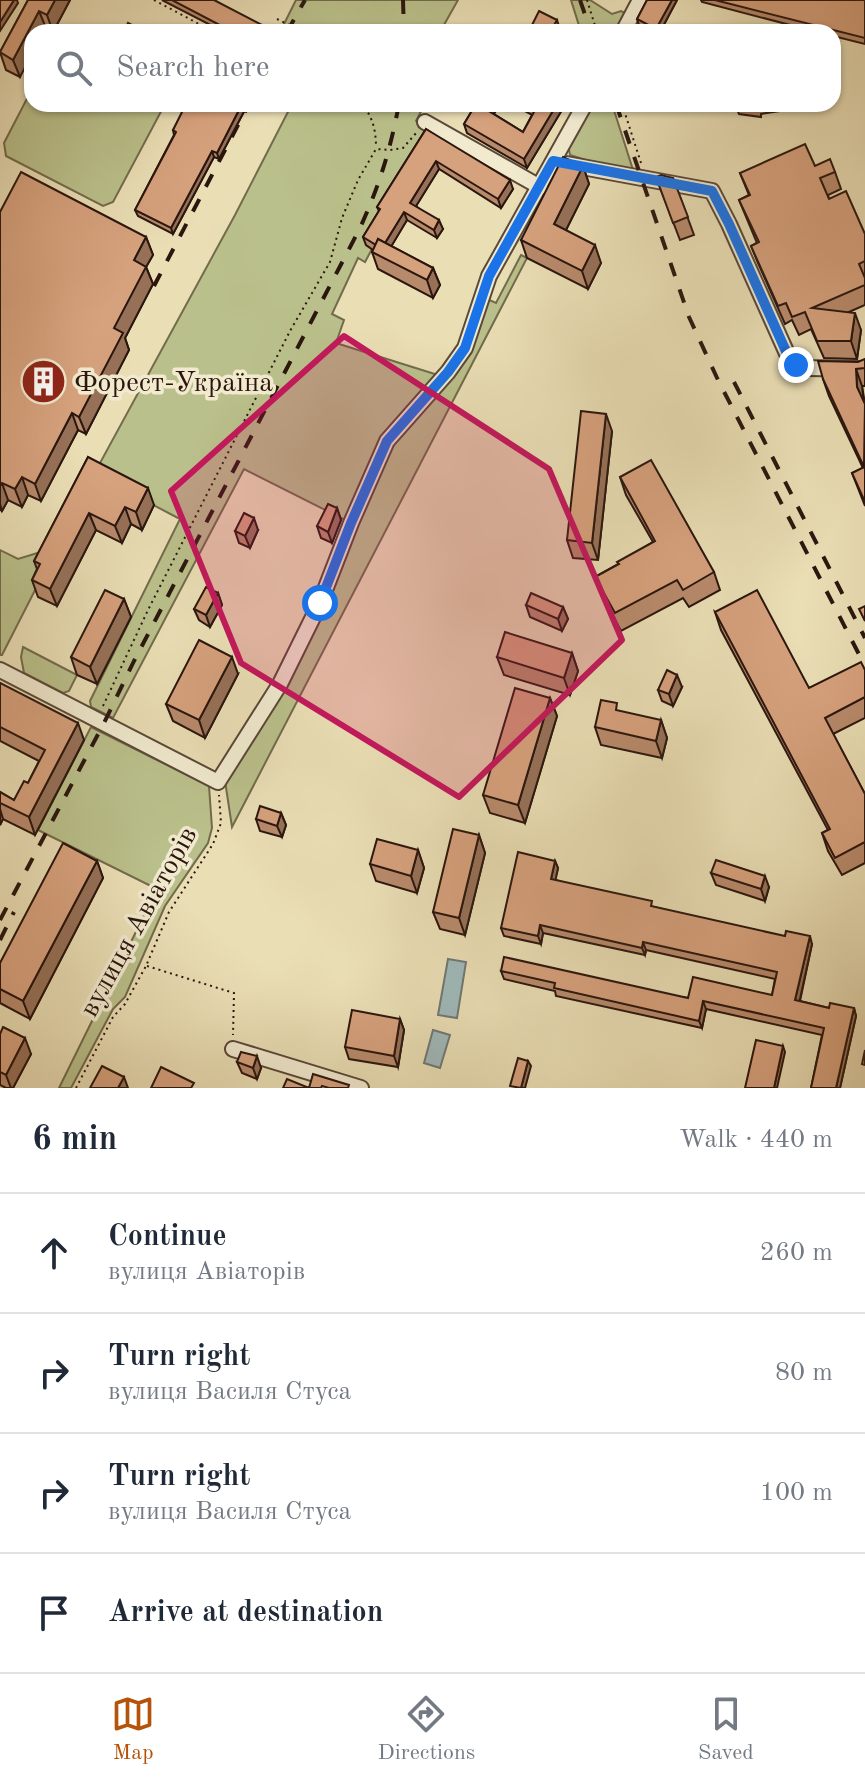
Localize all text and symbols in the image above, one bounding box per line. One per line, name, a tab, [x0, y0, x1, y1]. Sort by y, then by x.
search box	[24, 24, 841, 112]
icon: search	[52, 46, 96, 90]
text: Search here	[116, 53, 270, 83]
route end	[778, 347, 814, 383]
building icon: Форест-Україна	[19, 357, 67, 405]
place label: Форест-Україна	[74, 370, 273, 398]
route start	[302, 585, 338, 621]
street label: вулиця Авіаторів	[76, 823, 203, 1022]
text: 6 min	[32, 1123, 117, 1157]
text: Walk · 440 m	[679, 1127, 833, 1153]
text: Continue	[108, 1222, 227, 1252]
icon: ahead	[32, 1231, 76, 1275]
text: 260 m	[760, 1240, 833, 1266]
text: вулиця Авіаторів	[108, 1259, 305, 1285]
text: Turn right	[108, 1342, 250, 1372]
icon: right	[32, 1351, 76, 1395]
text: 80 m	[775, 1360, 833, 1386]
text: вулиця Василя Стуса	[108, 1379, 351, 1405]
text: Turn right	[108, 1462, 250, 1492]
icon: right	[32, 1471, 76, 1515]
text: 100 m	[760, 1480, 833, 1506]
text: вулиця Василя Стуса	[108, 1499, 351, 1525]
icon: arrive	[32, 1591, 76, 1635]
text: Arrive at destination	[108, 1598, 383, 1628]
tab: Map	[111, 1692, 155, 1767]
tab: Directions	[378, 1692, 475, 1767]
tab: Saved	[698, 1692, 754, 1767]

